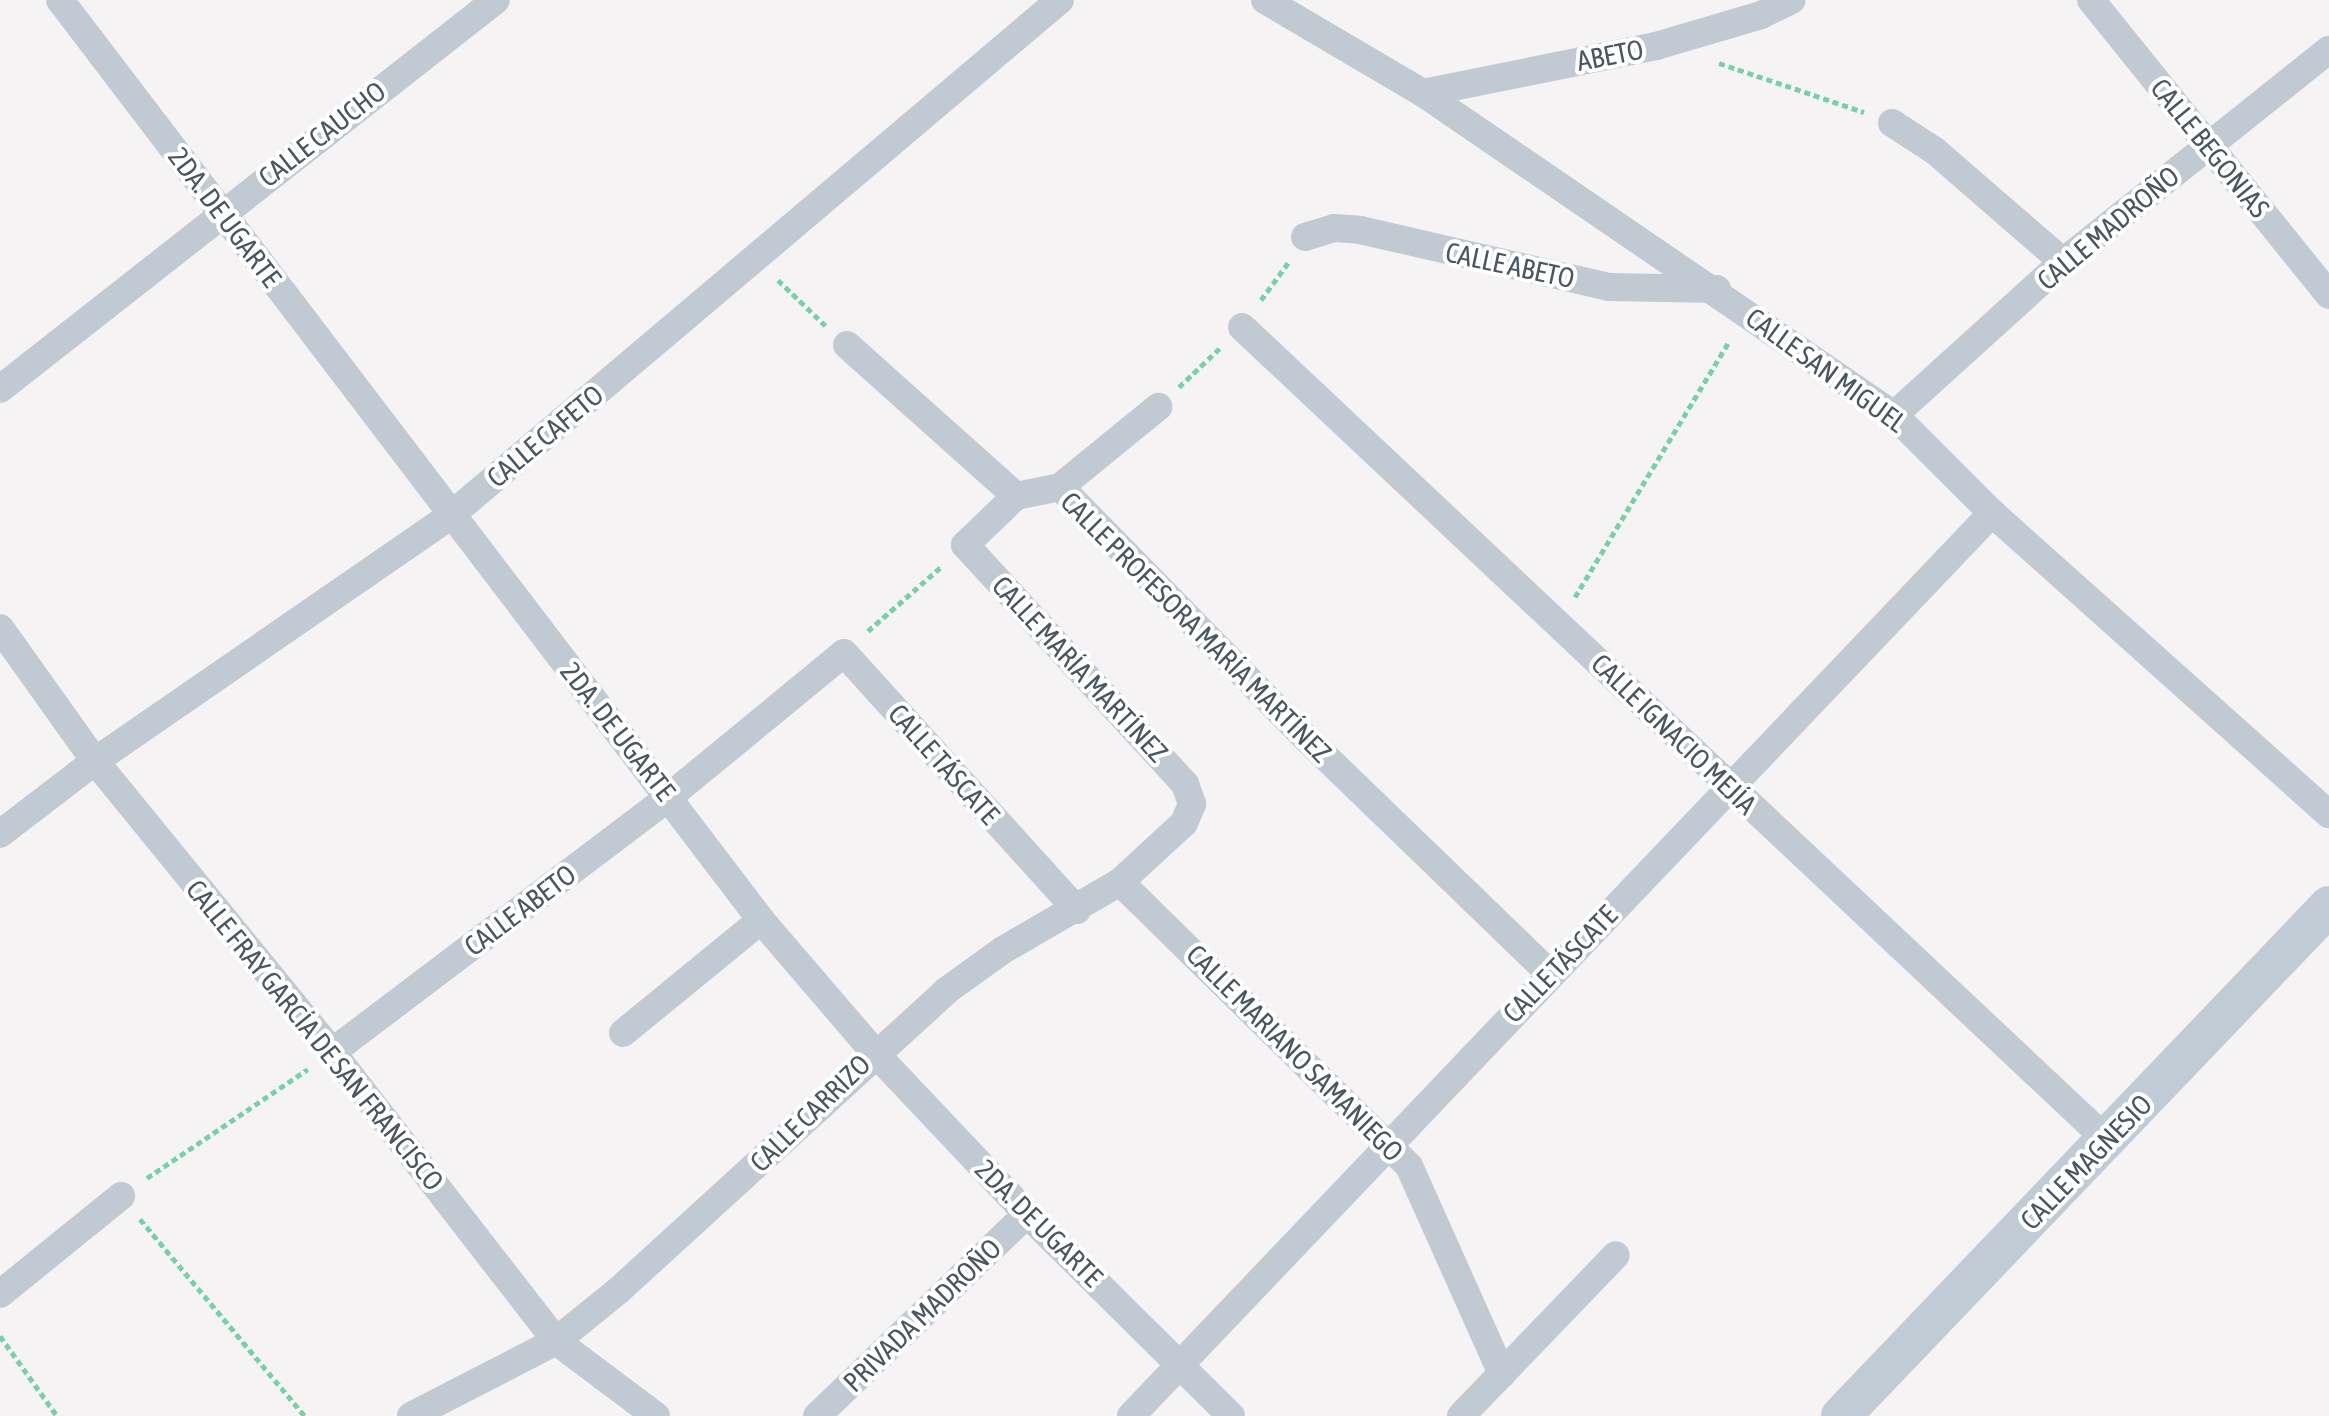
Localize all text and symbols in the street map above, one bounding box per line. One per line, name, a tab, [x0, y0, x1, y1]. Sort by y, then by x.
street label: ABETO	[1574, 32, 1646, 78]
street label: CALLE BEGONIAS	[2144, 72, 2276, 224]
street label: CALLE CAUCHO	[252, 74, 392, 194]
street label: 2DA. DE UGARTE	[162, 141, 288, 293]
street label: CALLE MADROÑO	[2030, 159, 2186, 297]
street label: CALLE ABETO	[1443, 235, 1577, 295]
street label: CALLE SAN MIGUEL	[1739, 301, 1913, 439]
street label: CALLE CAFETO	[480, 378, 610, 494]
street label: CALLE PROFESORA MARÍA MARTÍNEZ	[1054, 485, 1338, 769]
street label: CALLE MARÍA MARTÍNEZ	[985, 569, 1175, 769]
street label: CALLE IGNACIO MEJÍA	[1584, 647, 1764, 821]
street label: 2DA. DE UGARTE	[554, 655, 682, 807]
street label: CALLE TÁSCATE	[881, 697, 1007, 831]
street label: CALLE ABETO	[458, 857, 582, 963]
street label: CALLE FRAY GARCÍA DE SAN FRANCISCO	[179, 873, 451, 1197]
street label: CALLE TÁSCATE	[1496, 898, 1624, 1030]
street label: CALLE MARIANO SAMANIEGO	[1180, 938, 1410, 1168]
street label: CALLE CARRIZO	[743, 1047, 877, 1179]
street label: CALLE MAGNESIO	[2013, 1087, 2159, 1237]
street label: 2DA. DE UGARTE	[968, 1152, 1110, 1294]
street label: PRIVADA MADROÑO	[836, 1231, 1008, 1399]

